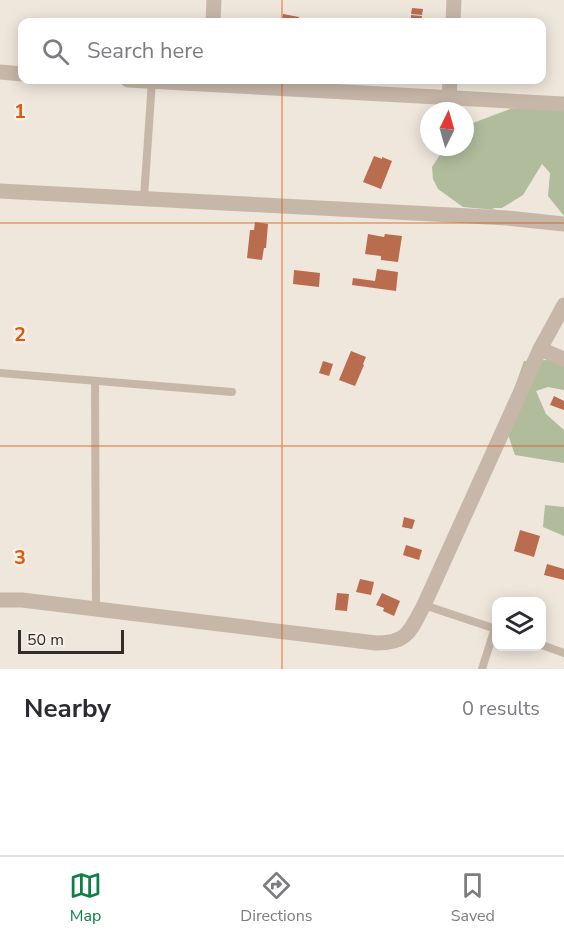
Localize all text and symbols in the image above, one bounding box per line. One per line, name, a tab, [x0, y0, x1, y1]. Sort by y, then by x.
search box	[18, 18, 546, 84]
icon: search	[39, 35, 72, 68]
text: Search here	[87, 36, 204, 66]
text: 1	[14, 98, 26, 125]
north arrow	[420, 102, 474, 156]
text: 2	[14, 321, 26, 348]
text: 3	[14, 544, 26, 571]
map controls	[492, 597, 546, 651]
button: layers	[492, 597, 546, 651]
scale bar	[18, 627, 124, 654]
text: 50 m	[27, 629, 64, 651]
text: Nearby	[24, 691, 111, 726]
text: 0 results	[462, 695, 540, 722]
tab: Map	[69, 869, 102, 927]
tab: Directions	[240, 869, 312, 927]
tab: Saved	[451, 869, 495, 927]

